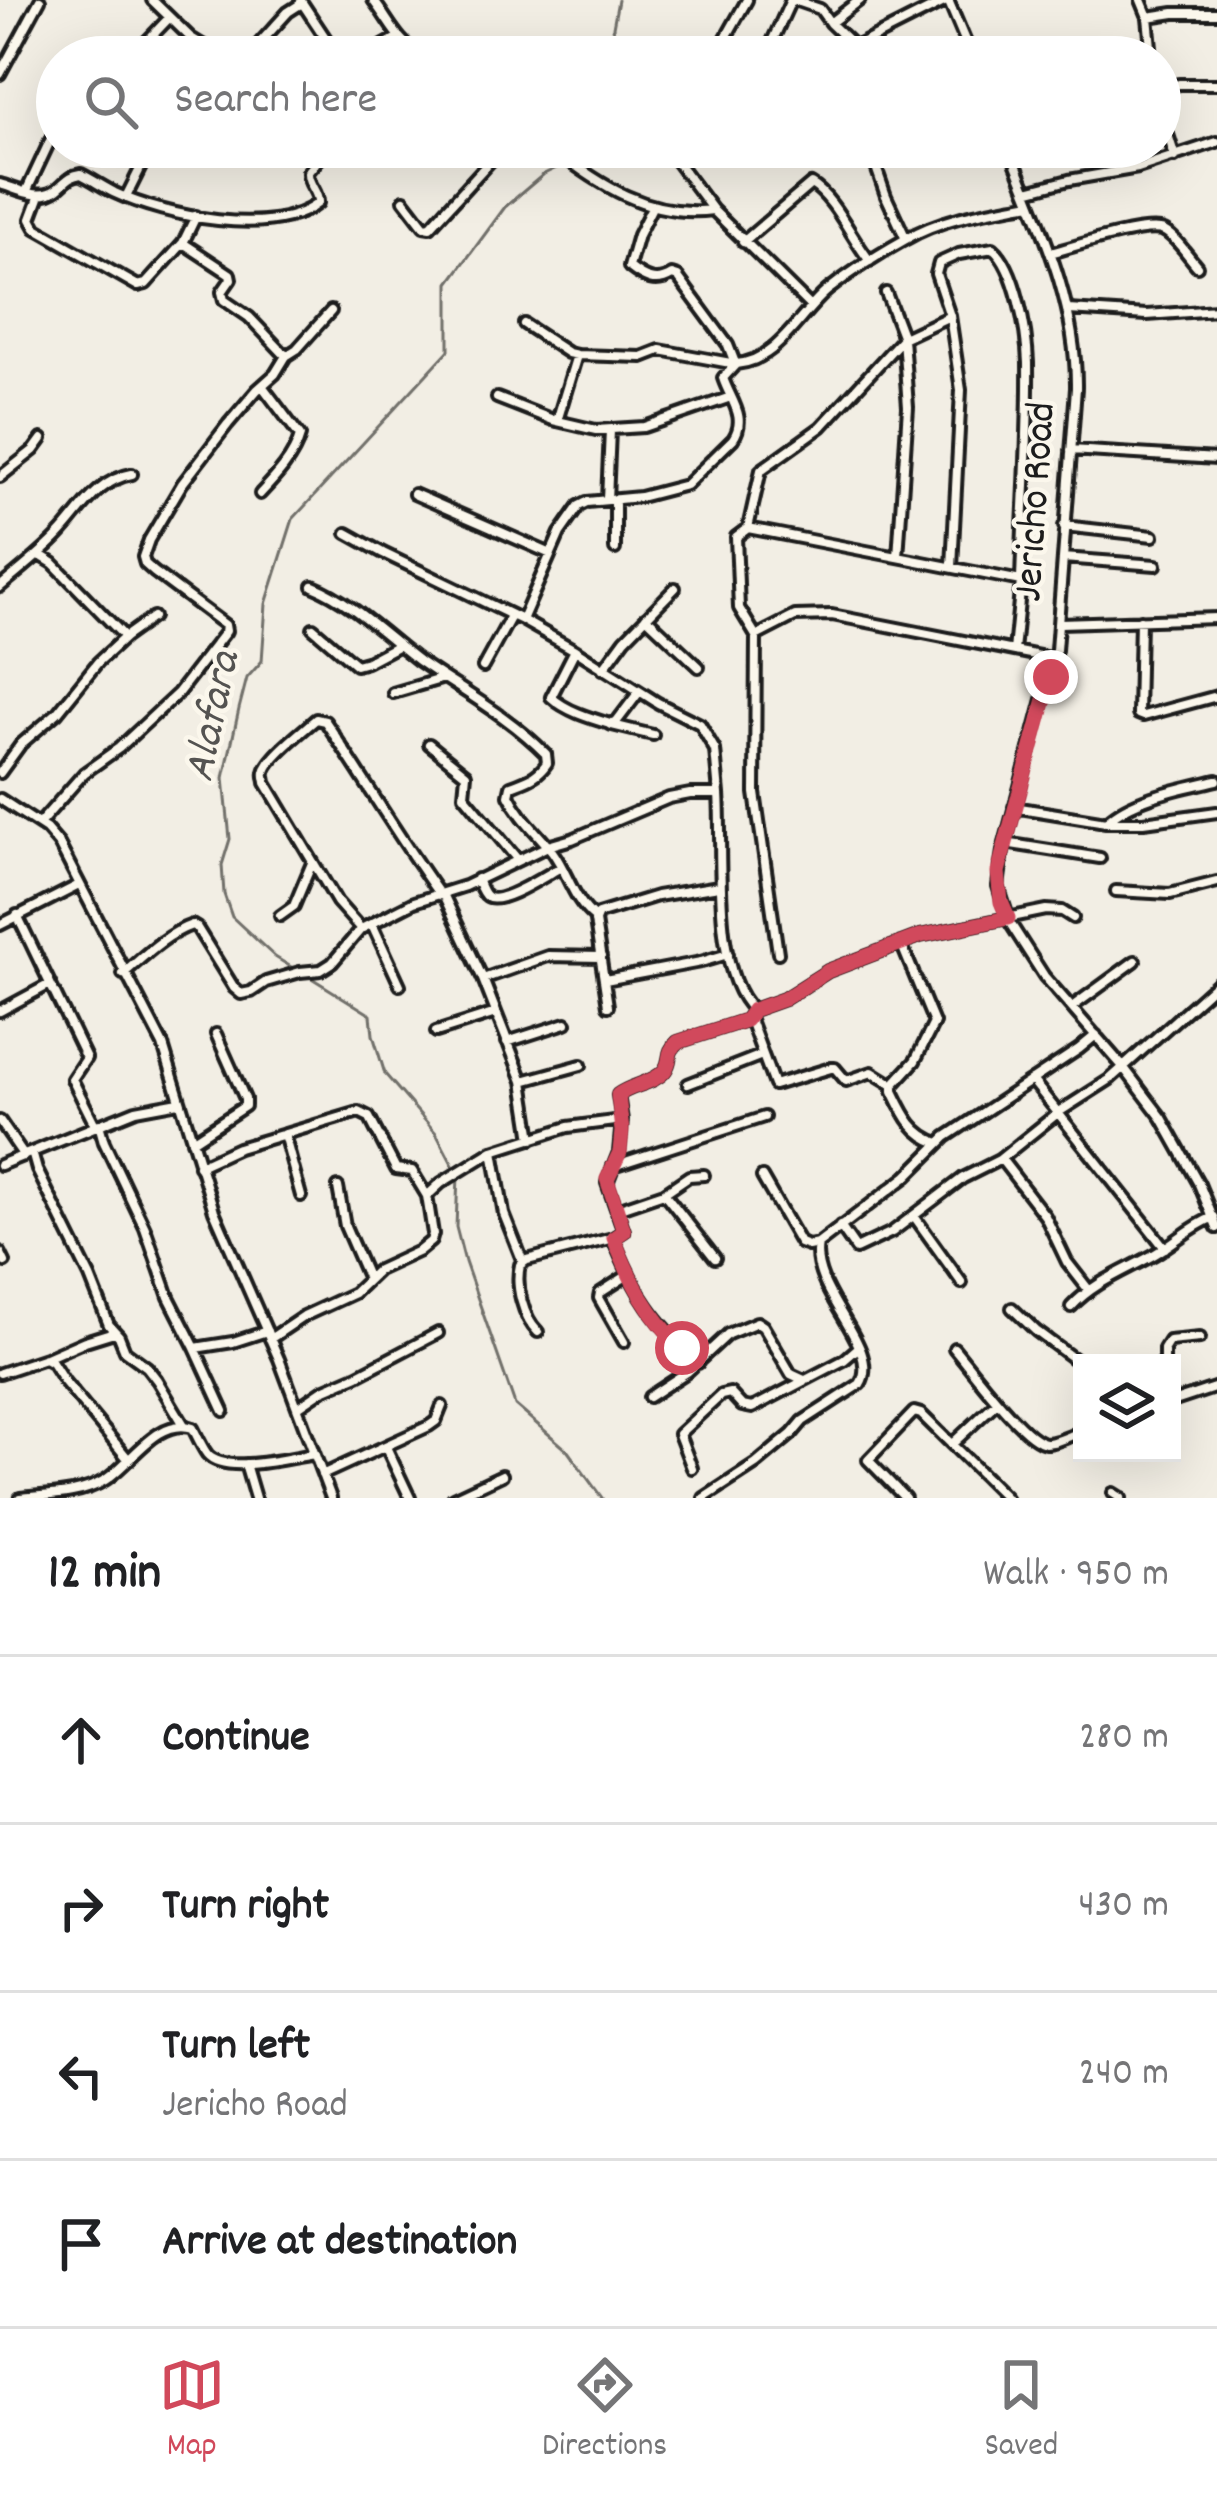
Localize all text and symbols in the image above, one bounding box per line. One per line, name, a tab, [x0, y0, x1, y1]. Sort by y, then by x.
search box	[36, 36, 1181, 168]
icon: search	[78, 69, 144, 135]
text: Search here	[174, 70, 377, 134]
street label: Jericho Road	[1001, 400, 1075, 604]
water label: Alafara	[170, 644, 260, 788]
route end	[1024, 650, 1078, 704]
route start	[655, 1321, 709, 1375]
map controls	[1073, 1354, 1181, 1462]
button: layers	[1073, 1354, 1181, 1462]
text: 12 min	[48, 1540, 161, 1612]
text: Walk · 950 m	[983, 1549, 1169, 1604]
icon: ahead	[48, 1707, 114, 1773]
text: Continue	[162, 1708, 310, 1772]
text: 280 m	[1079, 1712, 1169, 1767]
icon: right	[48, 1875, 114, 1941]
text: Turn right	[162, 1876, 329, 1940]
text: 430 m	[1079, 1880, 1169, 1935]
text: Turn left	[162, 2016, 310, 2080]
icon: left	[48, 2043, 114, 2109]
text: 240 m	[1079, 2048, 1169, 2103]
text: Jericho Road	[162, 2080, 348, 2135]
icon: arrive	[48, 2211, 114, 2277]
text: Arrive at destination	[162, 2212, 517, 2276]
tab: Map	[159, 2352, 225, 2471]
tab: Directions	[542, 2352, 667, 2471]
tab: Saved	[985, 2352, 1058, 2471]

